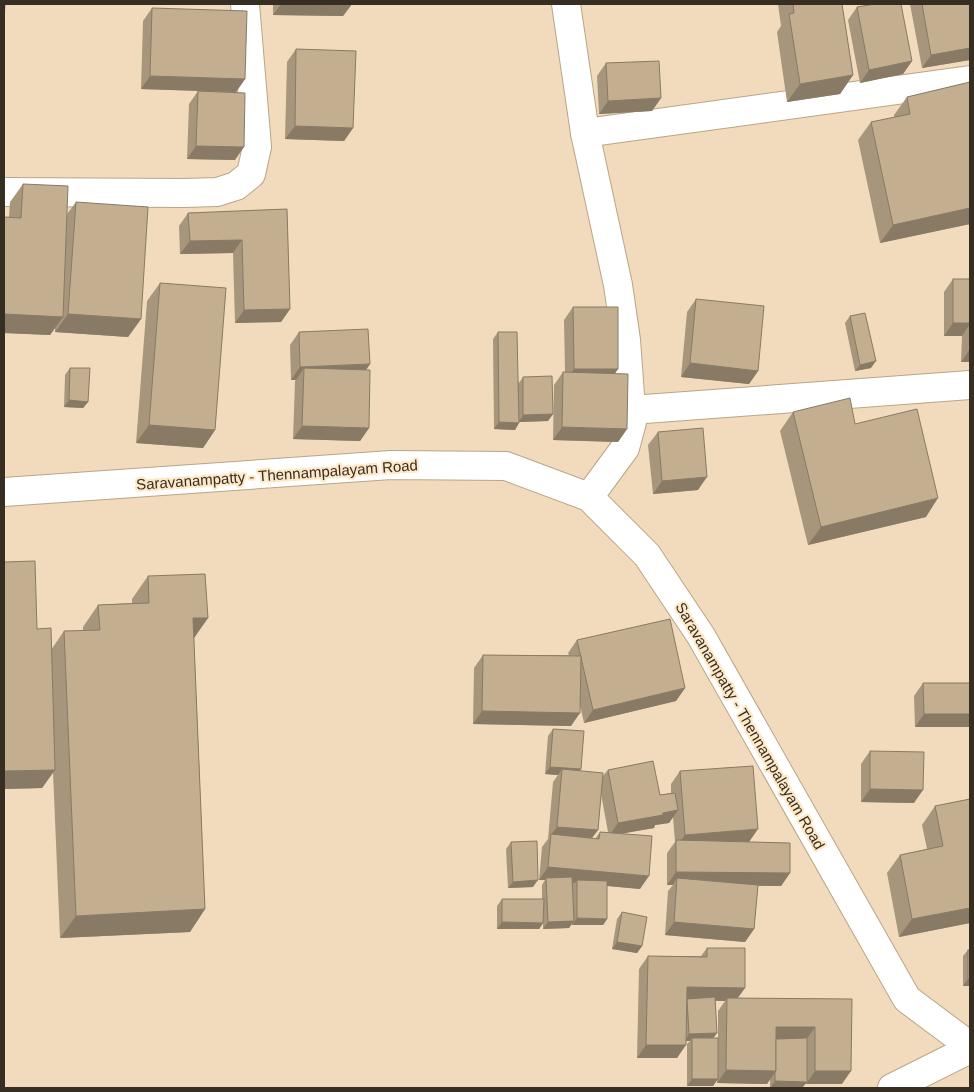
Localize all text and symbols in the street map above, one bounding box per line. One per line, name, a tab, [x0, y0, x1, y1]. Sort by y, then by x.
street label: Saravanampatty - Thennampalayam Road	[136, 456, 418, 493]
street label: Saravanampatty - Thennampalayam Road	[672, 599, 828, 852]

